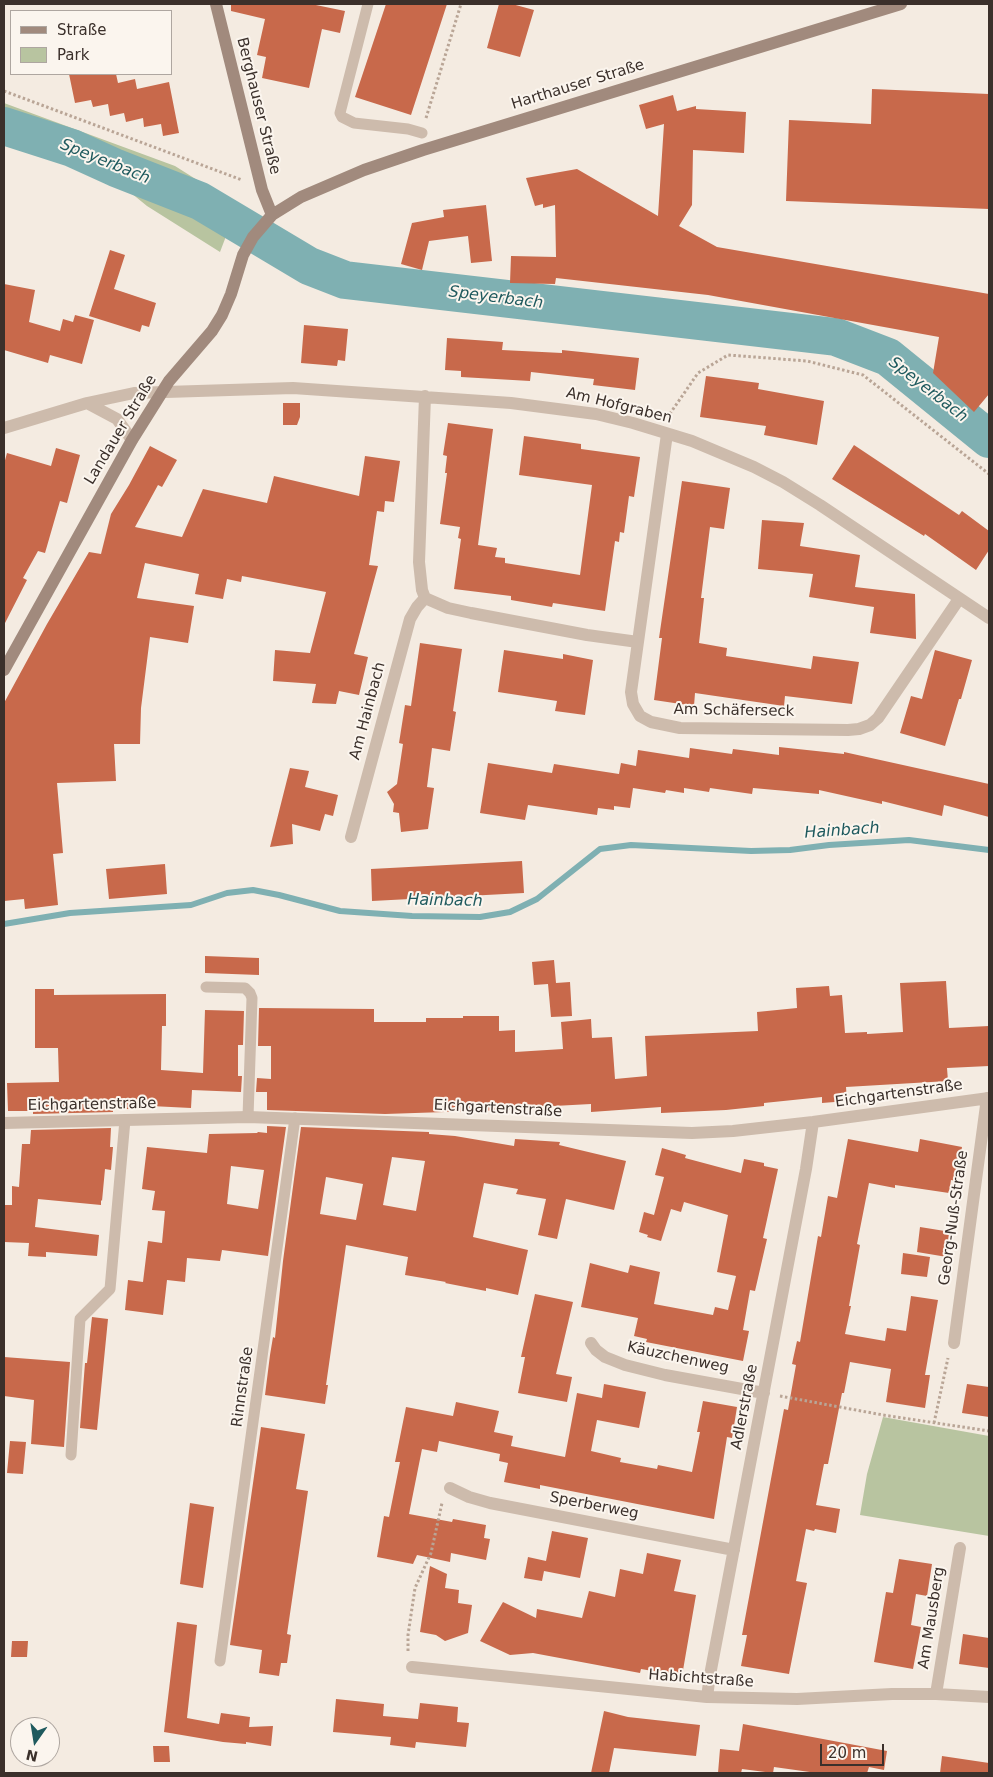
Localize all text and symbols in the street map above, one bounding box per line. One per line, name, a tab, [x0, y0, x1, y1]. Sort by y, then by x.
legend	[10, 10, 172, 75]
text: Straße	[57, 21, 106, 39]
street label: Berghauser Straße	[232, 36, 284, 176]
text: Park	[57, 46, 89, 64]
street label: Harthauser Straße	[509, 56, 647, 114]
water label: Speyerbach	[57, 135, 153, 189]
water label: Speyerbach	[448, 283, 544, 313]
water label: Speyerbach	[885, 353, 971, 427]
street label: Landauer Straße	[81, 372, 161, 488]
street label: Am Hofgraben	[564, 384, 674, 428]
street label: Am Hainbach	[346, 660, 390, 762]
street label: Am Schäferseck	[673, 701, 795, 721]
water label: Hainbach	[804, 819, 880, 843]
water label: Hainbach	[407, 891, 483, 911]
street label: Eichgartenstraße	[834, 1076, 964, 1112]
street label: Eichgartenstraße	[28, 1095, 156, 1115]
street label: Eichgartenstraße	[433, 1097, 563, 1121]
street label: Georg-Nuß-Straße	[936, 1149, 972, 1287]
street label: Käuzchenweg	[625, 1338, 731, 1378]
street label: Rinnstraße	[228, 1345, 258, 1429]
street label: Adlerstraße	[728, 1363, 762, 1451]
street label: Sperberweg	[548, 1489, 640, 1523]
street label: Am Mausberg	[915, 1566, 949, 1670]
street label: Habichtstraße	[648, 1666, 754, 1692]
north arrow	[10, 1717, 60, 1767]
scale bar	[823, 1734, 887, 1766]
text: 20 m	[828, 1744, 866, 1762]
text: N	[24, 1747, 39, 1765]

